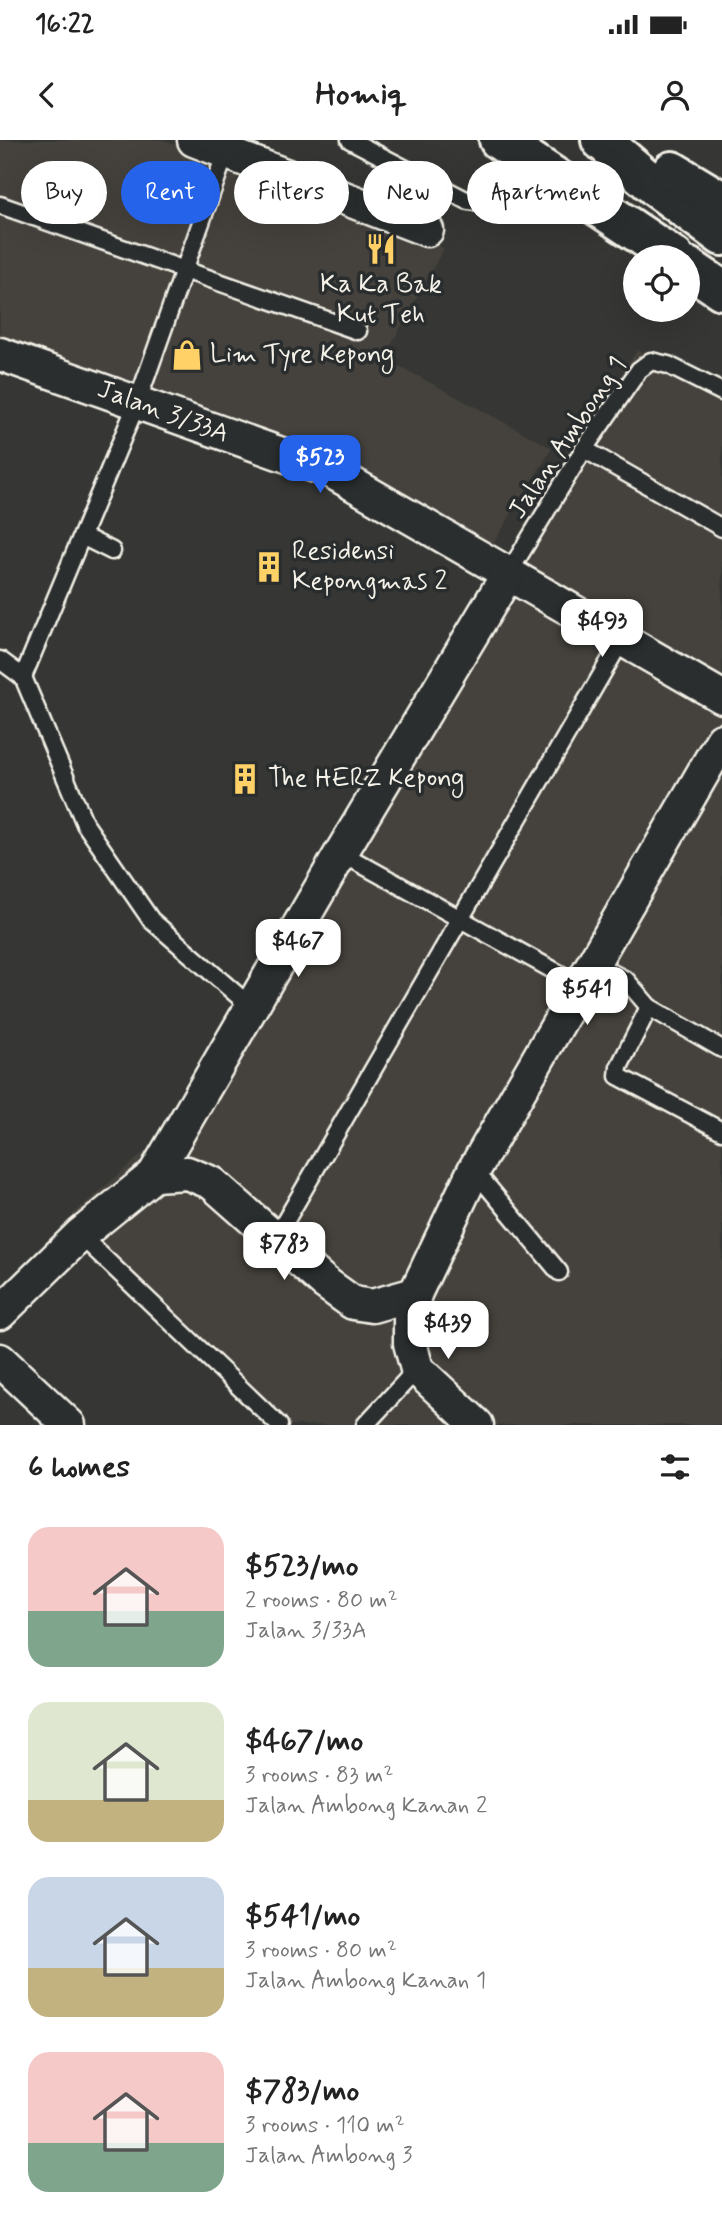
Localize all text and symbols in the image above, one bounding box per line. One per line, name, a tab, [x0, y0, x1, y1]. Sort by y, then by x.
text: 16:22	[35, 8, 94, 42]
text: Homiq	[315, 74, 407, 116]
icon: back	[28, 76, 66, 114]
icon: person	[656, 76, 694, 114]
chip: Buy	[21, 161, 107, 224]
chip: Rent	[121, 161, 220, 224]
chip: Filters	[234, 161, 349, 224]
chip: New	[363, 161, 453, 224]
chip: Apartment	[467, 161, 624, 224]
restaurant icon: Ka Ka Bak Kut Teh	[364, 232, 398, 266]
map controls	[623, 245, 700, 322]
button: locate	[623, 245, 700, 322]
place label: Ka Ka Bak Kut Teh	[320, 268, 442, 332]
shop icon: Lim Tyre Kepong	[170, 338, 204, 372]
place label: Lim Tyre Kepong	[210, 338, 394, 374]
street label: Jalan Ambong 1	[501, 350, 635, 526]
street label: Jalan 3/33A	[93, 372, 233, 452]
pin: $523	[279, 436, 361, 495]
text: $523	[296, 443, 344, 473]
place label: Residensi Kepongmas 2	[292, 535, 447, 599]
building icon: Residensi Kepongmas 2	[252, 550, 286, 584]
pin: $493	[561, 600, 643, 659]
text: $493	[577, 607, 627, 637]
building icon: The HERZ Kepong	[228, 762, 262, 796]
place label: The HERZ Kepong	[268, 762, 464, 798]
pin: $467	[257, 920, 339, 979]
text: $467	[272, 927, 324, 957]
pin: $541	[546, 968, 628, 1027]
text: $541	[562, 975, 612, 1005]
pin: $783	[243, 1222, 325, 1282]
text: $783	[259, 1230, 309, 1260]
pin: $439	[407, 1302, 489, 1361]
text: $439	[424, 1309, 472, 1339]
text: 6 homes	[28, 1448, 130, 1487]
icon: filters	[656, 1448, 694, 1486]
text: $523/mo	[245, 1547, 359, 1586]
icon: home	[84, 1555, 168, 1639]
text: 2 rooms · 80 m²	[245, 1586, 398, 1616]
text: Jalan 3/33A	[245, 1616, 367, 1646]
text: $467/mo	[245, 1722, 363, 1761]
icon: home	[84, 1730, 168, 1814]
text: 3 rooms · 83 m²	[245, 1761, 393, 1791]
text: Jalan Ambong Kanan 2	[245, 1791, 487, 1821]
text: $541/mo	[245, 1897, 360, 1936]
icon: home	[84, 1905, 168, 1989]
text: 3 rooms · 80 m²	[245, 1936, 397, 1966]
text: Jalan Ambong Kanan 1	[245, 1966, 486, 1996]
text: $783/mo	[245, 2072, 359, 2111]
icon: home	[84, 2080, 168, 2164]
text: 3 rooms · 110 m²	[245, 2111, 405, 2141]
text: Jalan Ambong 3	[245, 2141, 412, 2171]

